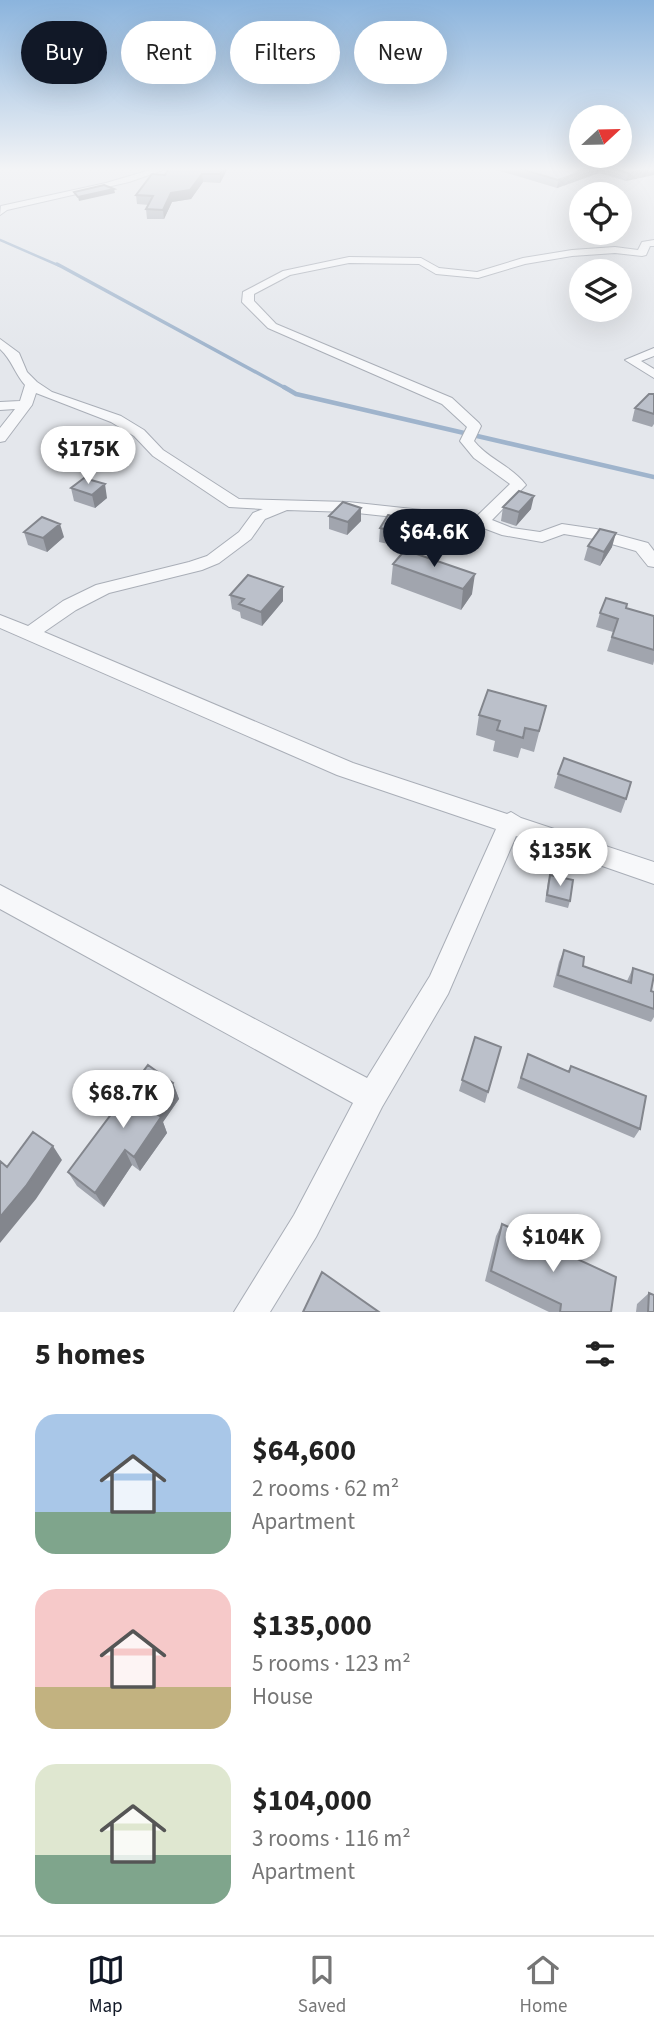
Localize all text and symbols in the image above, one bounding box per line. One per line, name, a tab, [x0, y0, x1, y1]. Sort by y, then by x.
chip: Buy	[21, 21, 107, 84]
chip: Rent	[121, 21, 216, 84]
chip: Filters	[230, 21, 340, 84]
chip: New	[354, 21, 447, 84]
north arrow	[569, 105, 632, 168]
map controls	[569, 105, 632, 322]
button: locate	[569, 182, 632, 245]
button: layers	[569, 259, 632, 322]
pin: $175K	[39, 426, 137, 486]
text: $175K	[57, 432, 119, 465]
pin: $64.6K	[377, 510, 491, 569]
text: $64.6K	[399, 515, 469, 548]
pin: $135K	[511, 828, 609, 888]
text: $135K	[529, 834, 591, 867]
pin: $68.7K	[66, 1070, 180, 1130]
text: $68.7K	[88, 1076, 158, 1109]
pin: $104K	[504, 1214, 602, 1274]
text: $104K	[522, 1220, 584, 1253]
text: 5 homes	[35, 1333, 145, 1376]
icon: filters	[581, 1335, 619, 1373]
text: $64,600	[252, 1429, 356, 1472]
icon: home	[91, 1442, 175, 1526]
text: 2 rooms · 62 m²	[252, 1472, 399, 1505]
text: Apartment	[252, 1505, 355, 1538]
text: $135,000	[252, 1604, 372, 1647]
icon: home	[91, 1617, 175, 1701]
text: 5 rooms · 123 m²	[252, 1647, 411, 1680]
text: House	[252, 1680, 313, 1713]
text: $104,000	[252, 1779, 372, 1822]
icon: home	[91, 1792, 175, 1876]
text: 3 rooms · 116 m²	[252, 1822, 411, 1855]
text: Apartment	[252, 1855, 355, 1888]
tab: Map	[87, 1951, 125, 2020]
tab: Saved	[298, 1951, 346, 2020]
tab: Home	[520, 1951, 567, 2020]

